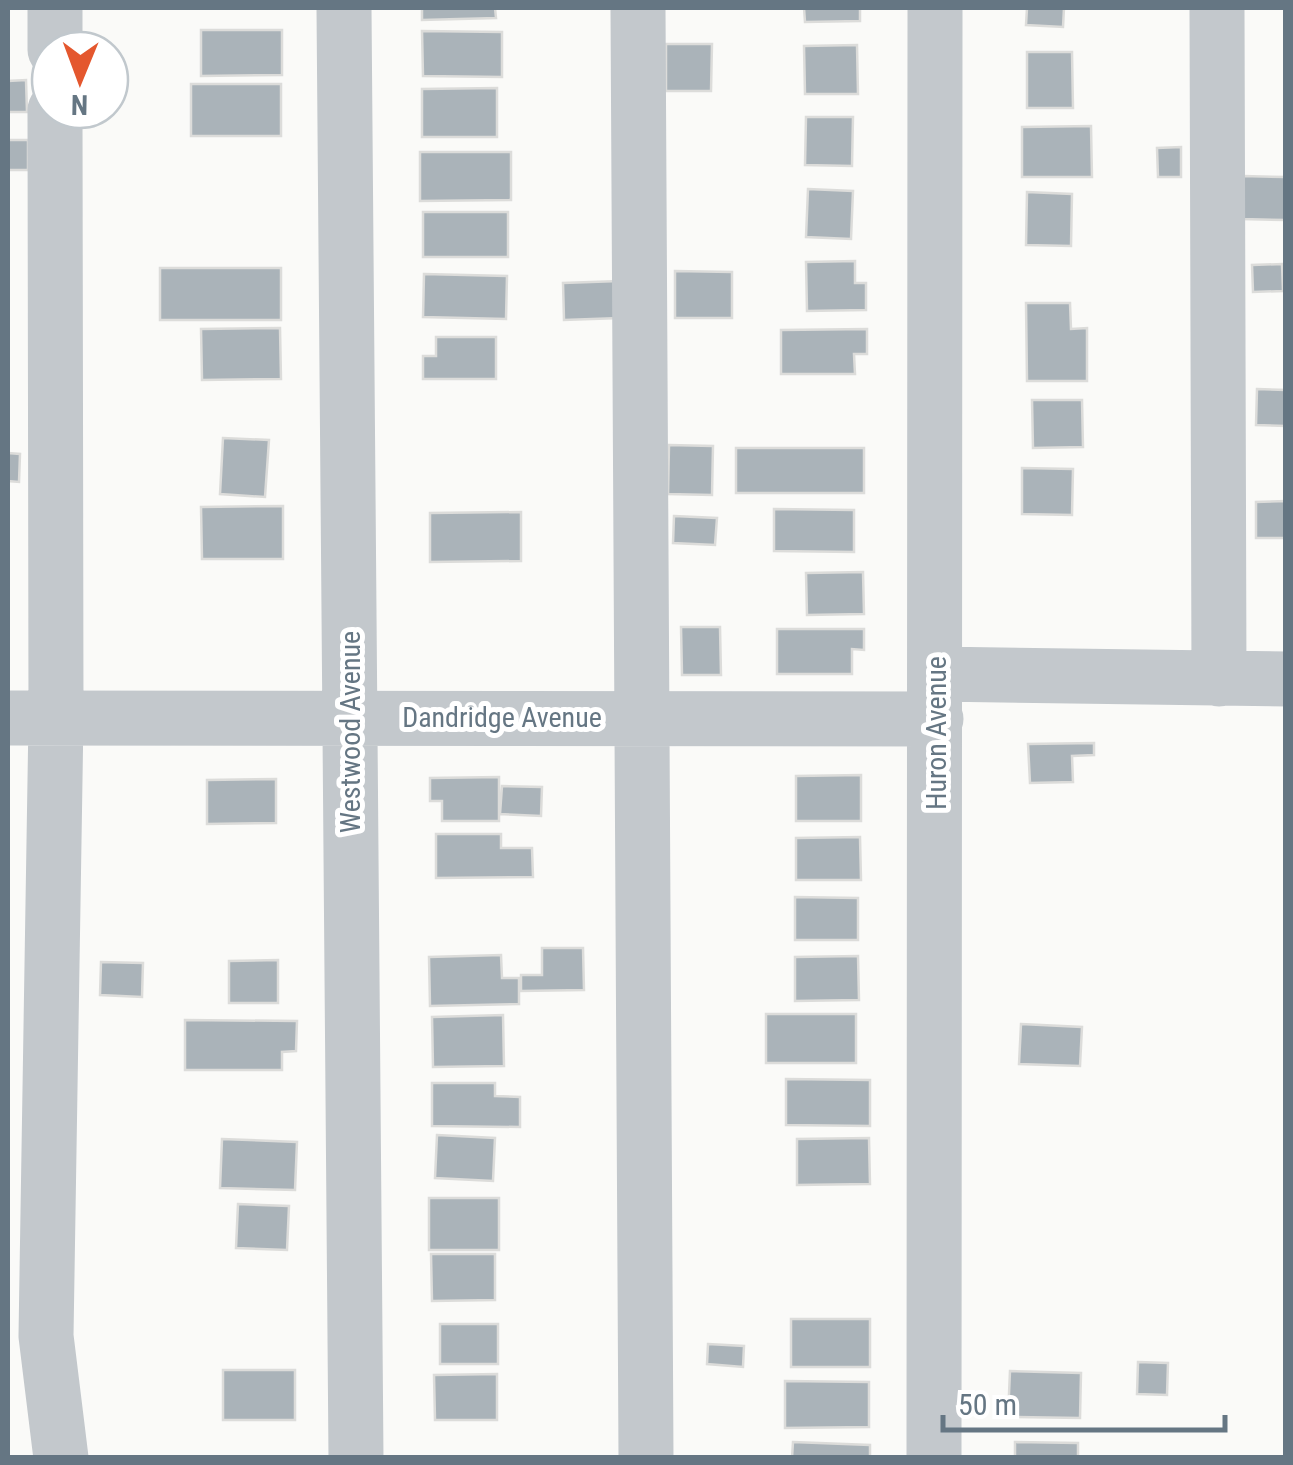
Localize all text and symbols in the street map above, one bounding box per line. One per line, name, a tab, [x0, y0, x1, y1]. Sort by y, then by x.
north arrow	[30, 30, 130, 130]
text: N	[71, 88, 88, 121]
street label: Westwood Avenue	[334, 631, 367, 833]
street label: Huron Avenue	[920, 656, 953, 810]
street label: Dandridge Avenue	[402, 701, 602, 734]
scale bar	[943, 1370, 1226, 1432]
text: 50 m	[958, 1387, 1017, 1422]

